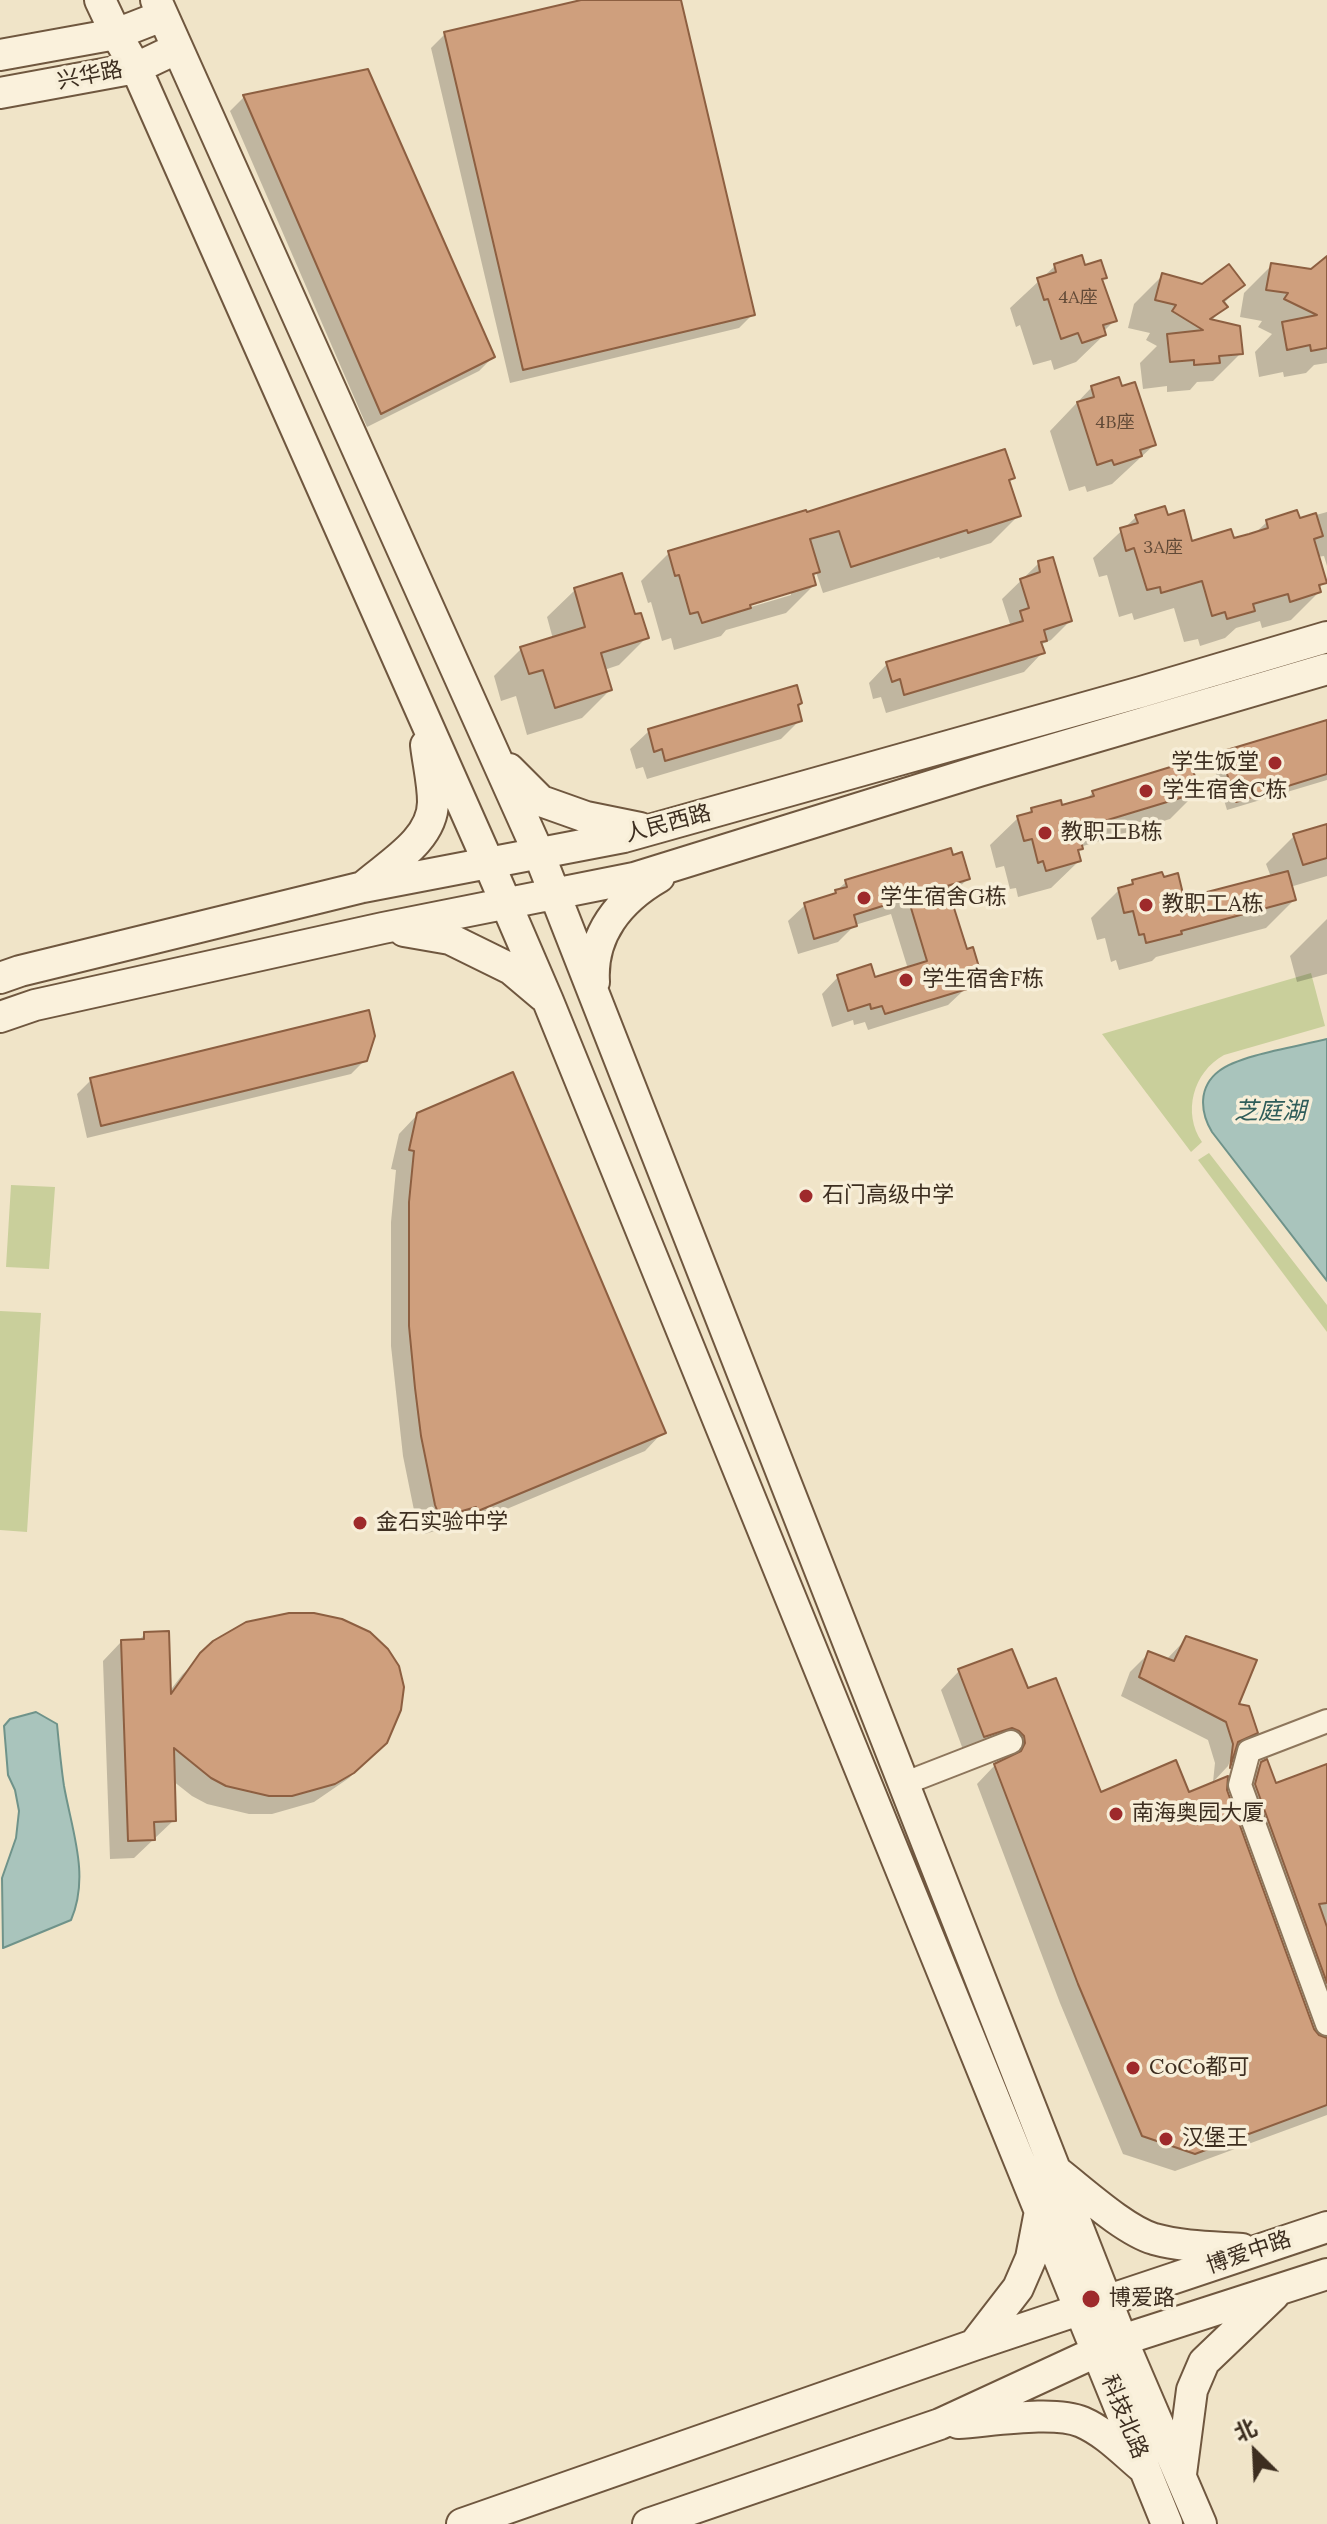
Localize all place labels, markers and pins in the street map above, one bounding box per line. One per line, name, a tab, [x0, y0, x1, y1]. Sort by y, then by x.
place label: 学生饭堂	[1171, 750, 1259, 776]
marker: 学生饭堂	[1266, 754, 1284, 772]
place label: 学生宿舍C栋	[1162, 778, 1287, 804]
marker: 学生宿舍C栋	[1137, 782, 1155, 800]
place label: 教职工B栋	[1061, 820, 1163, 846]
marker: 教职工B栋	[1036, 824, 1054, 842]
place label: 学生宿舍G栋	[880, 885, 1007, 911]
marker: 学生宿舍G栋	[855, 889, 873, 907]
place label: 教职工A栋	[1162, 892, 1264, 918]
marker: 教职工A栋	[1137, 896, 1155, 914]
place label: 学生宿舍F栋	[922, 967, 1044, 993]
marker: 学生宿舍F栋	[897, 971, 915, 989]
place label: 石门高级中学	[822, 1183, 954, 1209]
marker: 石门高级中学	[797, 1187, 815, 1205]
place label: 金石实验中学	[376, 1510, 508, 1536]
marker: 金石实验中学	[351, 1514, 369, 1532]
place label: 南海奥园大厦	[1132, 1801, 1264, 1827]
marker: 南海奥园大厦	[1107, 1805, 1125, 1823]
place label: CoCo都可	[1149, 2055, 1249, 2081]
marker: CoCo都可	[1124, 2059, 1142, 2077]
place label: 汉堡王	[1182, 2126, 1248, 2152]
marker: 汉堡王	[1157, 2130, 1175, 2148]
place label: 博爱路	[1109, 2286, 1175, 2312]
marker: 博爱路	[1080, 2288, 1102, 2310]

